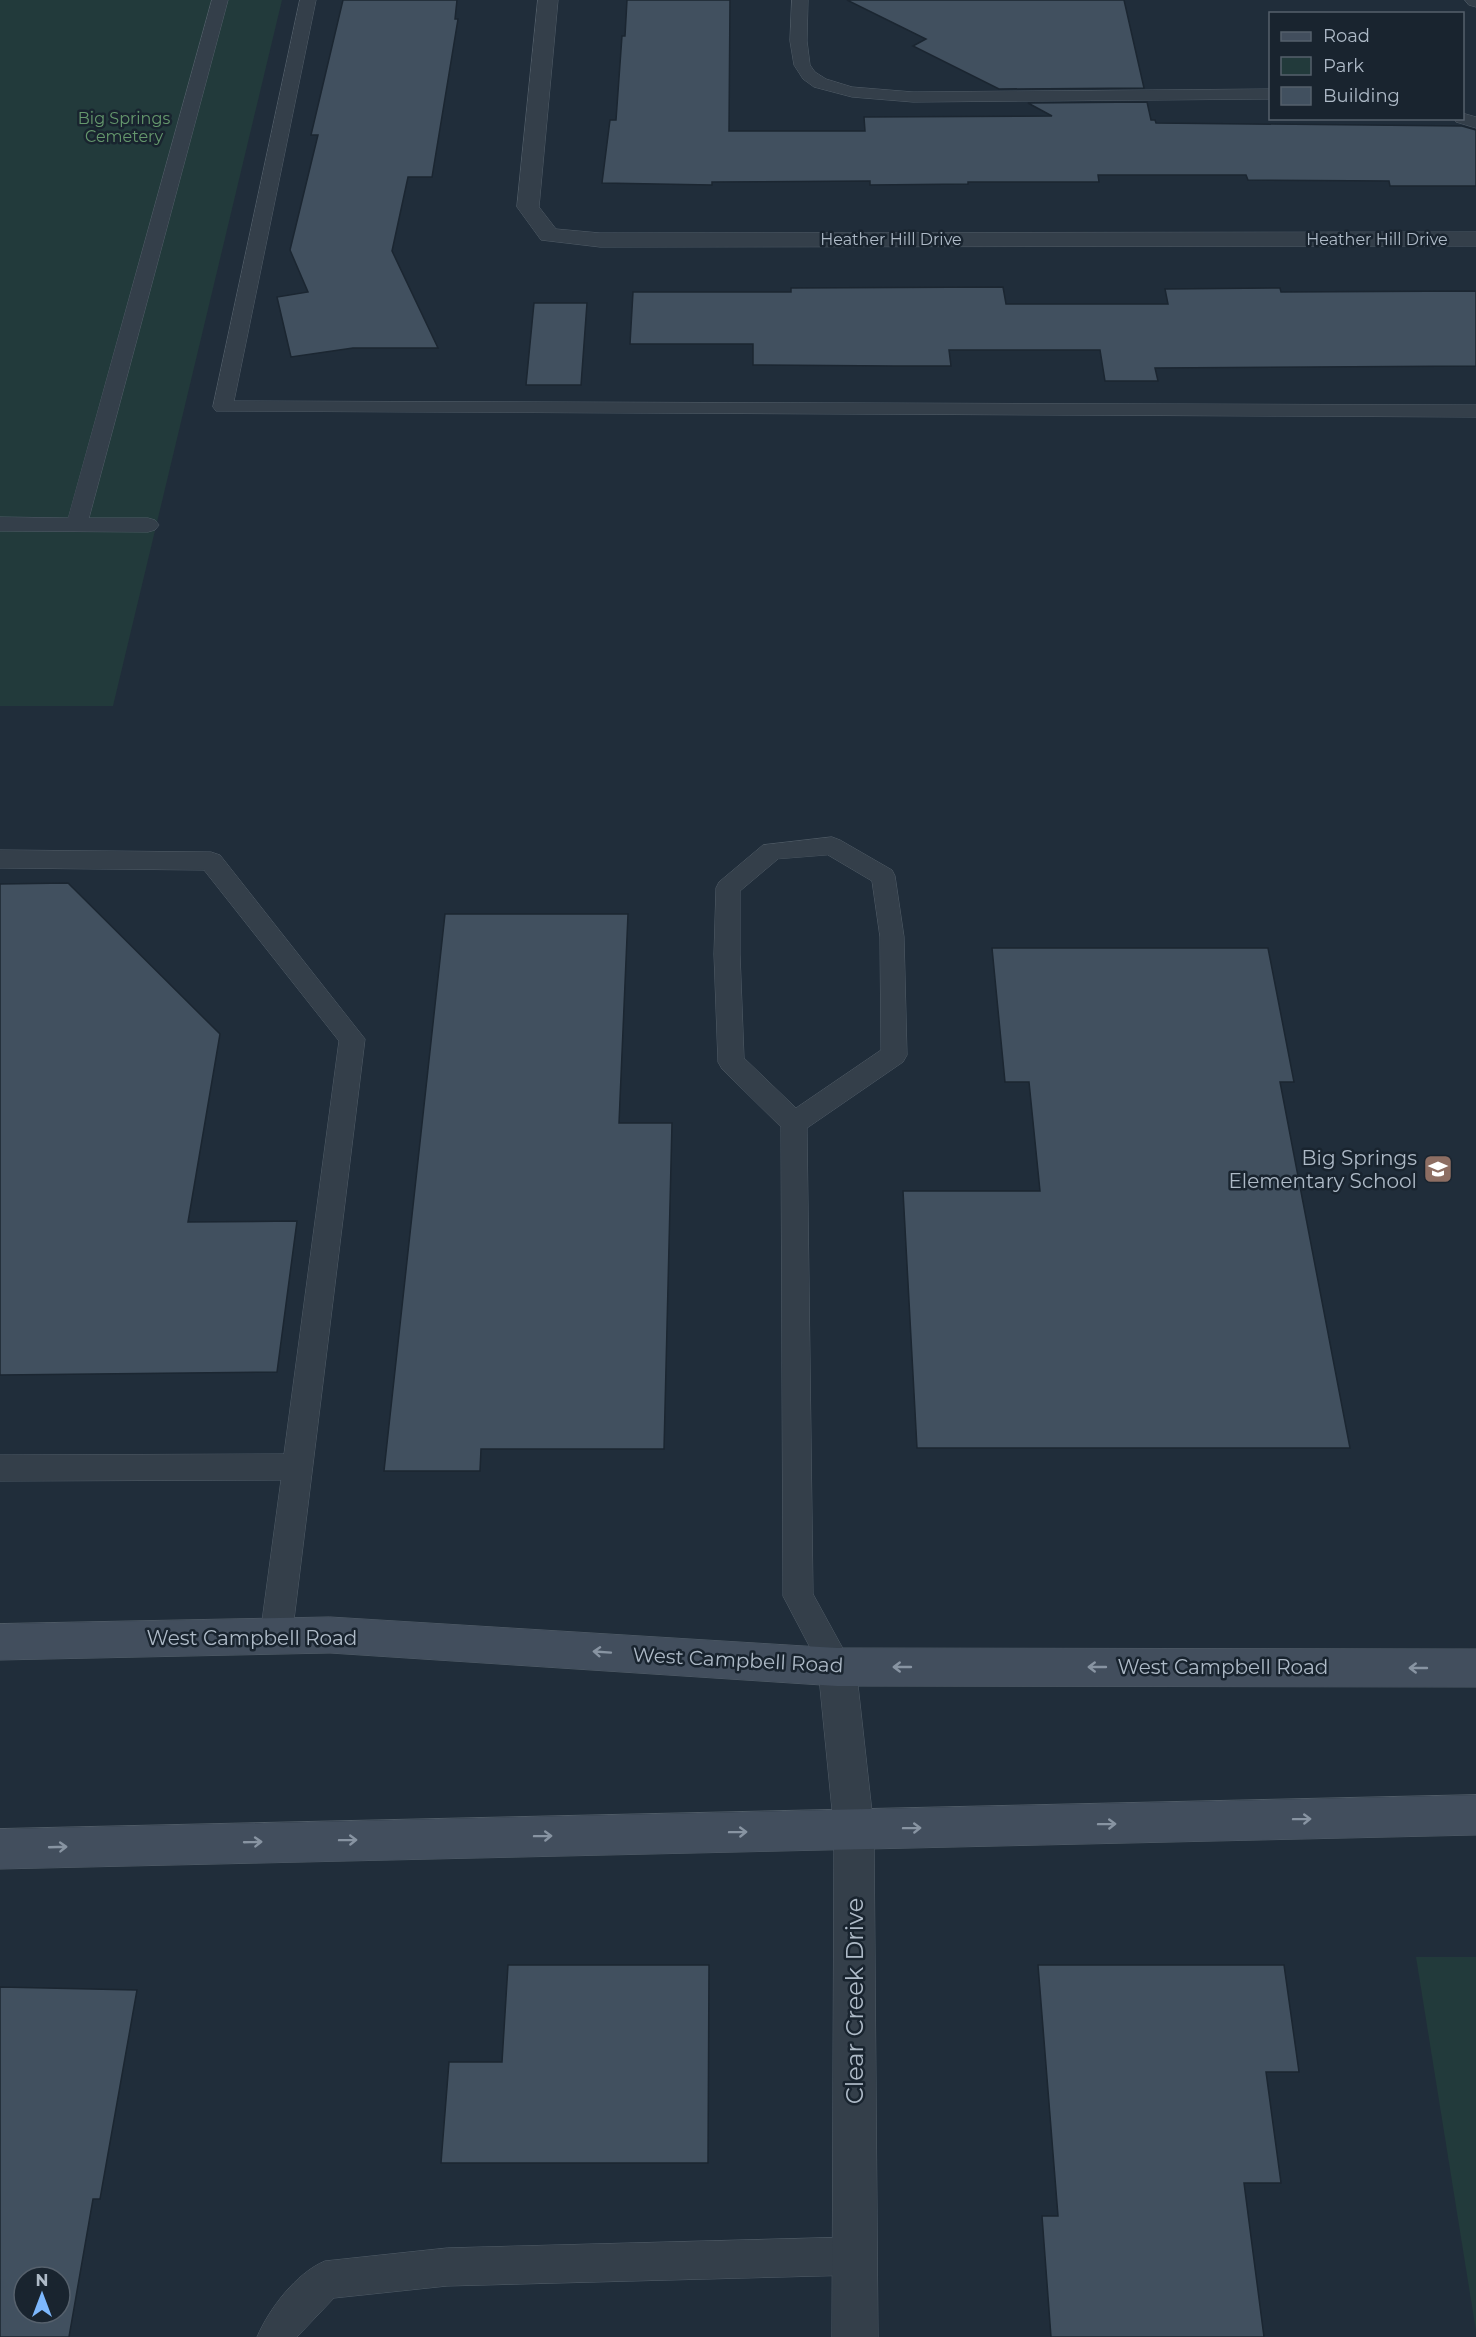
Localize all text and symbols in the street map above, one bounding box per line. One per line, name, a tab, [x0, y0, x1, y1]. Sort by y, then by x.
legend	[1269, 12, 1464, 120]
text: Road	[1323, 25, 1370, 47]
text: Park	[1323, 55, 1364, 77]
text: Building	[1323, 85, 1400, 107]
park label: Big Springs Cemetery	[78, 109, 170, 146]
street label: Heather Hill Drive	[820, 230, 962, 249]
street label: Heather Hill Drive	[1306, 230, 1448, 249]
place label: Big Springs Elementary School	[1228, 1146, 1417, 1193]
school or university icon: Big Springs Elementary School	[1422, 1153, 1454, 1185]
street label: West Campbell Road	[147, 1626, 357, 1650]
street label: West Campbell Road	[632, 1642, 844, 1678]
one-way arrow	[592, 1646, 612, 1657]
street label: West Campbell Road	[1118, 1655, 1328, 1679]
one-way arrow	[892, 1661, 912, 1673]
one-way arrow	[1087, 1661, 1107, 1673]
one-way arrow	[1408, 1662, 1428, 1674]
one-way arrow	[1291, 1813, 1311, 1825]
one-way arrow	[1096, 1818, 1116, 1829]
one-way arrow	[902, 1822, 922, 1834]
one-way arrow	[727, 1826, 747, 1838]
one-way arrow	[532, 1830, 552, 1842]
one-way arrow	[337, 1834, 357, 1845]
one-way arrow	[243, 1836, 263, 1847]
one-way arrow	[48, 1841, 68, 1853]
street label: Clear Creek Drive	[840, 1898, 869, 2104]
north arrow	[12, 2265, 72, 2325]
text: N	[36, 2271, 48, 2290]

